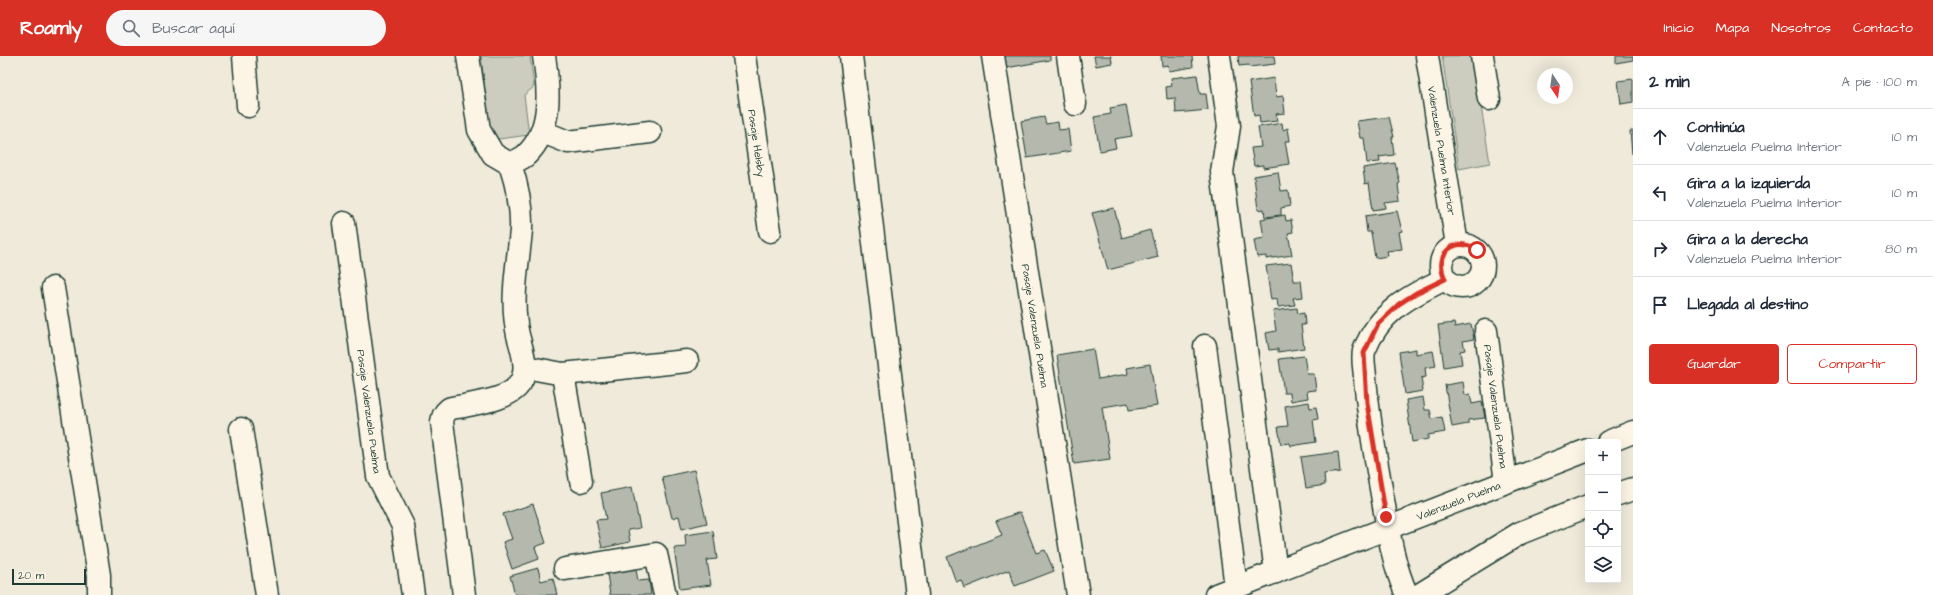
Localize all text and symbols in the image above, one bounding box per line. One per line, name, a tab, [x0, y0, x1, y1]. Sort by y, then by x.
search box	[106, 10, 386, 46]
text: Roamly	[20, 15, 82, 42]
icon: search	[120, 17, 142, 39]
text: Buscar aquí	[152, 18, 235, 39]
text: Inicio	[1663, 18, 1694, 38]
text: Mapa	[1716, 18, 1749, 38]
text: Nosotros	[1771, 18, 1831, 38]
text: Contacto	[1853, 18, 1913, 38]
north arrow	[1537, 68, 1573, 104]
text: 2 min	[1649, 70, 1690, 94]
text: A pie · 100 m	[1842, 73, 1917, 91]
street label: Valenzuela Puelma Interior	[1424, 85, 1459, 217]
street label: Pasaje Helsby	[744, 108, 769, 178]
text: Continúa	[1687, 117, 1745, 138]
icon: ahead	[1649, 126, 1671, 148]
text: 10 m	[1892, 128, 1917, 146]
text: Valenzuela Puelma Interior	[1687, 138, 1842, 156]
text: Gira a la izquierda	[1687, 173, 1810, 194]
icon: left	[1649, 182, 1671, 204]
text: 10 m	[1892, 184, 1917, 202]
text: Valenzuela Puelma Interior	[1687, 194, 1842, 212]
text: Gira a la derecha	[1687, 229, 1808, 250]
icon: right	[1649, 238, 1671, 260]
text: 80 m	[1885, 240, 1917, 258]
route start	[1468, 241, 1486, 259]
text: Valenzuela Puelma Interior	[1687, 250, 1842, 268]
street label: Pasaje Valenzuela Puelma	[1018, 263, 1052, 389]
icon: arrive	[1649, 294, 1671, 316]
text: Llegada al destino	[1687, 294, 1808, 315]
street label: Pasaje Valenzuela Puelma	[1480, 343, 1511, 470]
button: Guardar	[1649, 344, 1779, 384]
button: Compartir	[1787, 344, 1917, 384]
street label: Pasaje Valenzuela Puelma	[353, 348, 385, 475]
map controls	[1585, 439, 1621, 583]
button: +	[1585, 439, 1621, 475]
button: −	[1585, 475, 1621, 511]
street label: Valenzuela Puelma	[1414, 478, 1503, 524]
route end	[1377, 508, 1395, 526]
button: locate	[1585, 511, 1621, 547]
button: layers	[1585, 547, 1621, 583]
scale bar	[12, 567, 86, 586]
text: 20 m	[18, 568, 44, 583]

